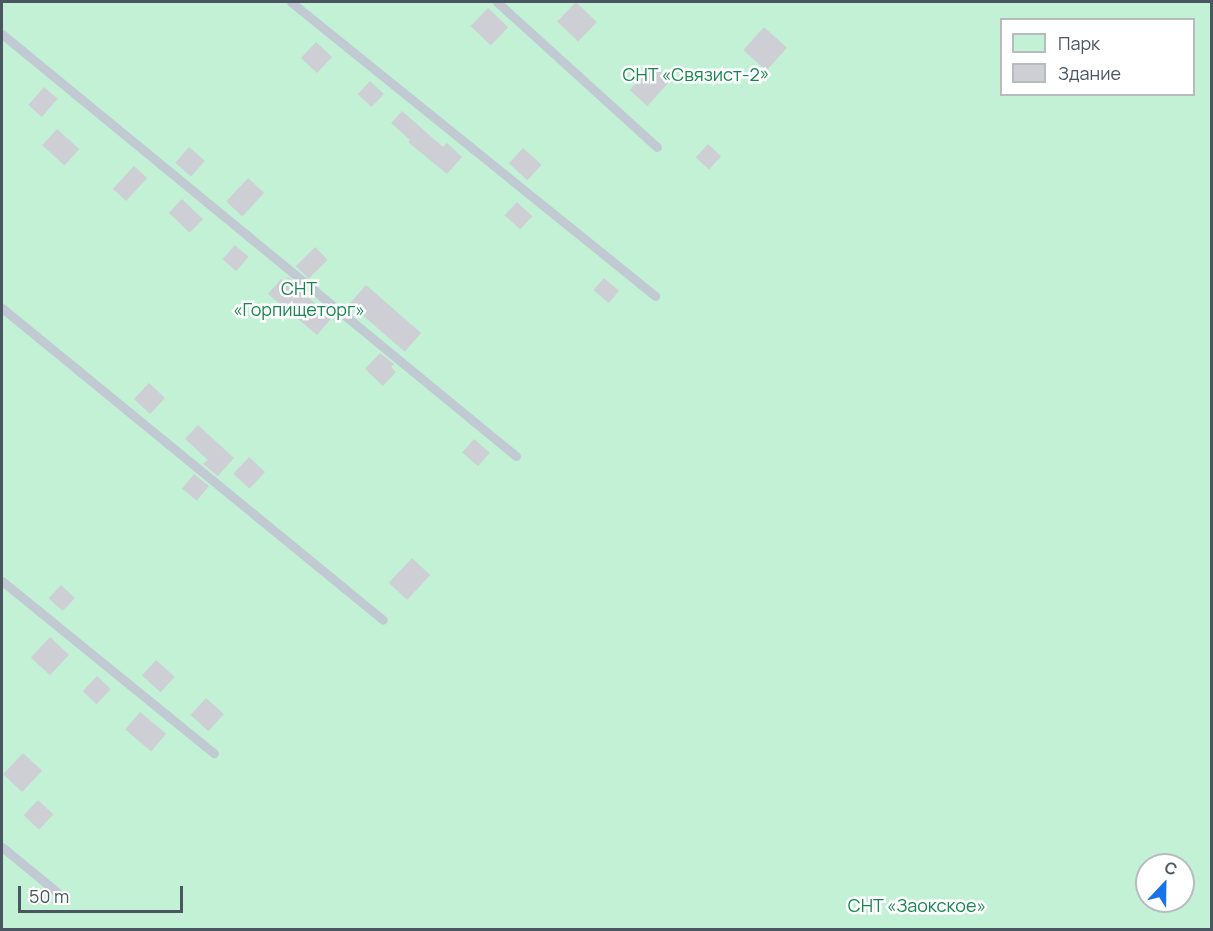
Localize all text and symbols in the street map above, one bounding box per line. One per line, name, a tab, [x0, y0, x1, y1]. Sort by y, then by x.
legend	[1000, 18, 1195, 96]
text: Парк	[1058, 31, 1100, 55]
text: Здание	[1058, 61, 1121, 85]
park label: СНТ «Связист-2»	[622, 63, 770, 85]
park label: СНТ «Горпищеторг»	[233, 278, 365, 320]
north arrow	[1135, 853, 1195, 913]
text: С	[1161, 856, 1181, 881]
scale bar	[21, 874, 186, 912]
text: 50 m	[29, 884, 69, 908]
park label: СНТ «Заокское»	[848, 894, 986, 916]

